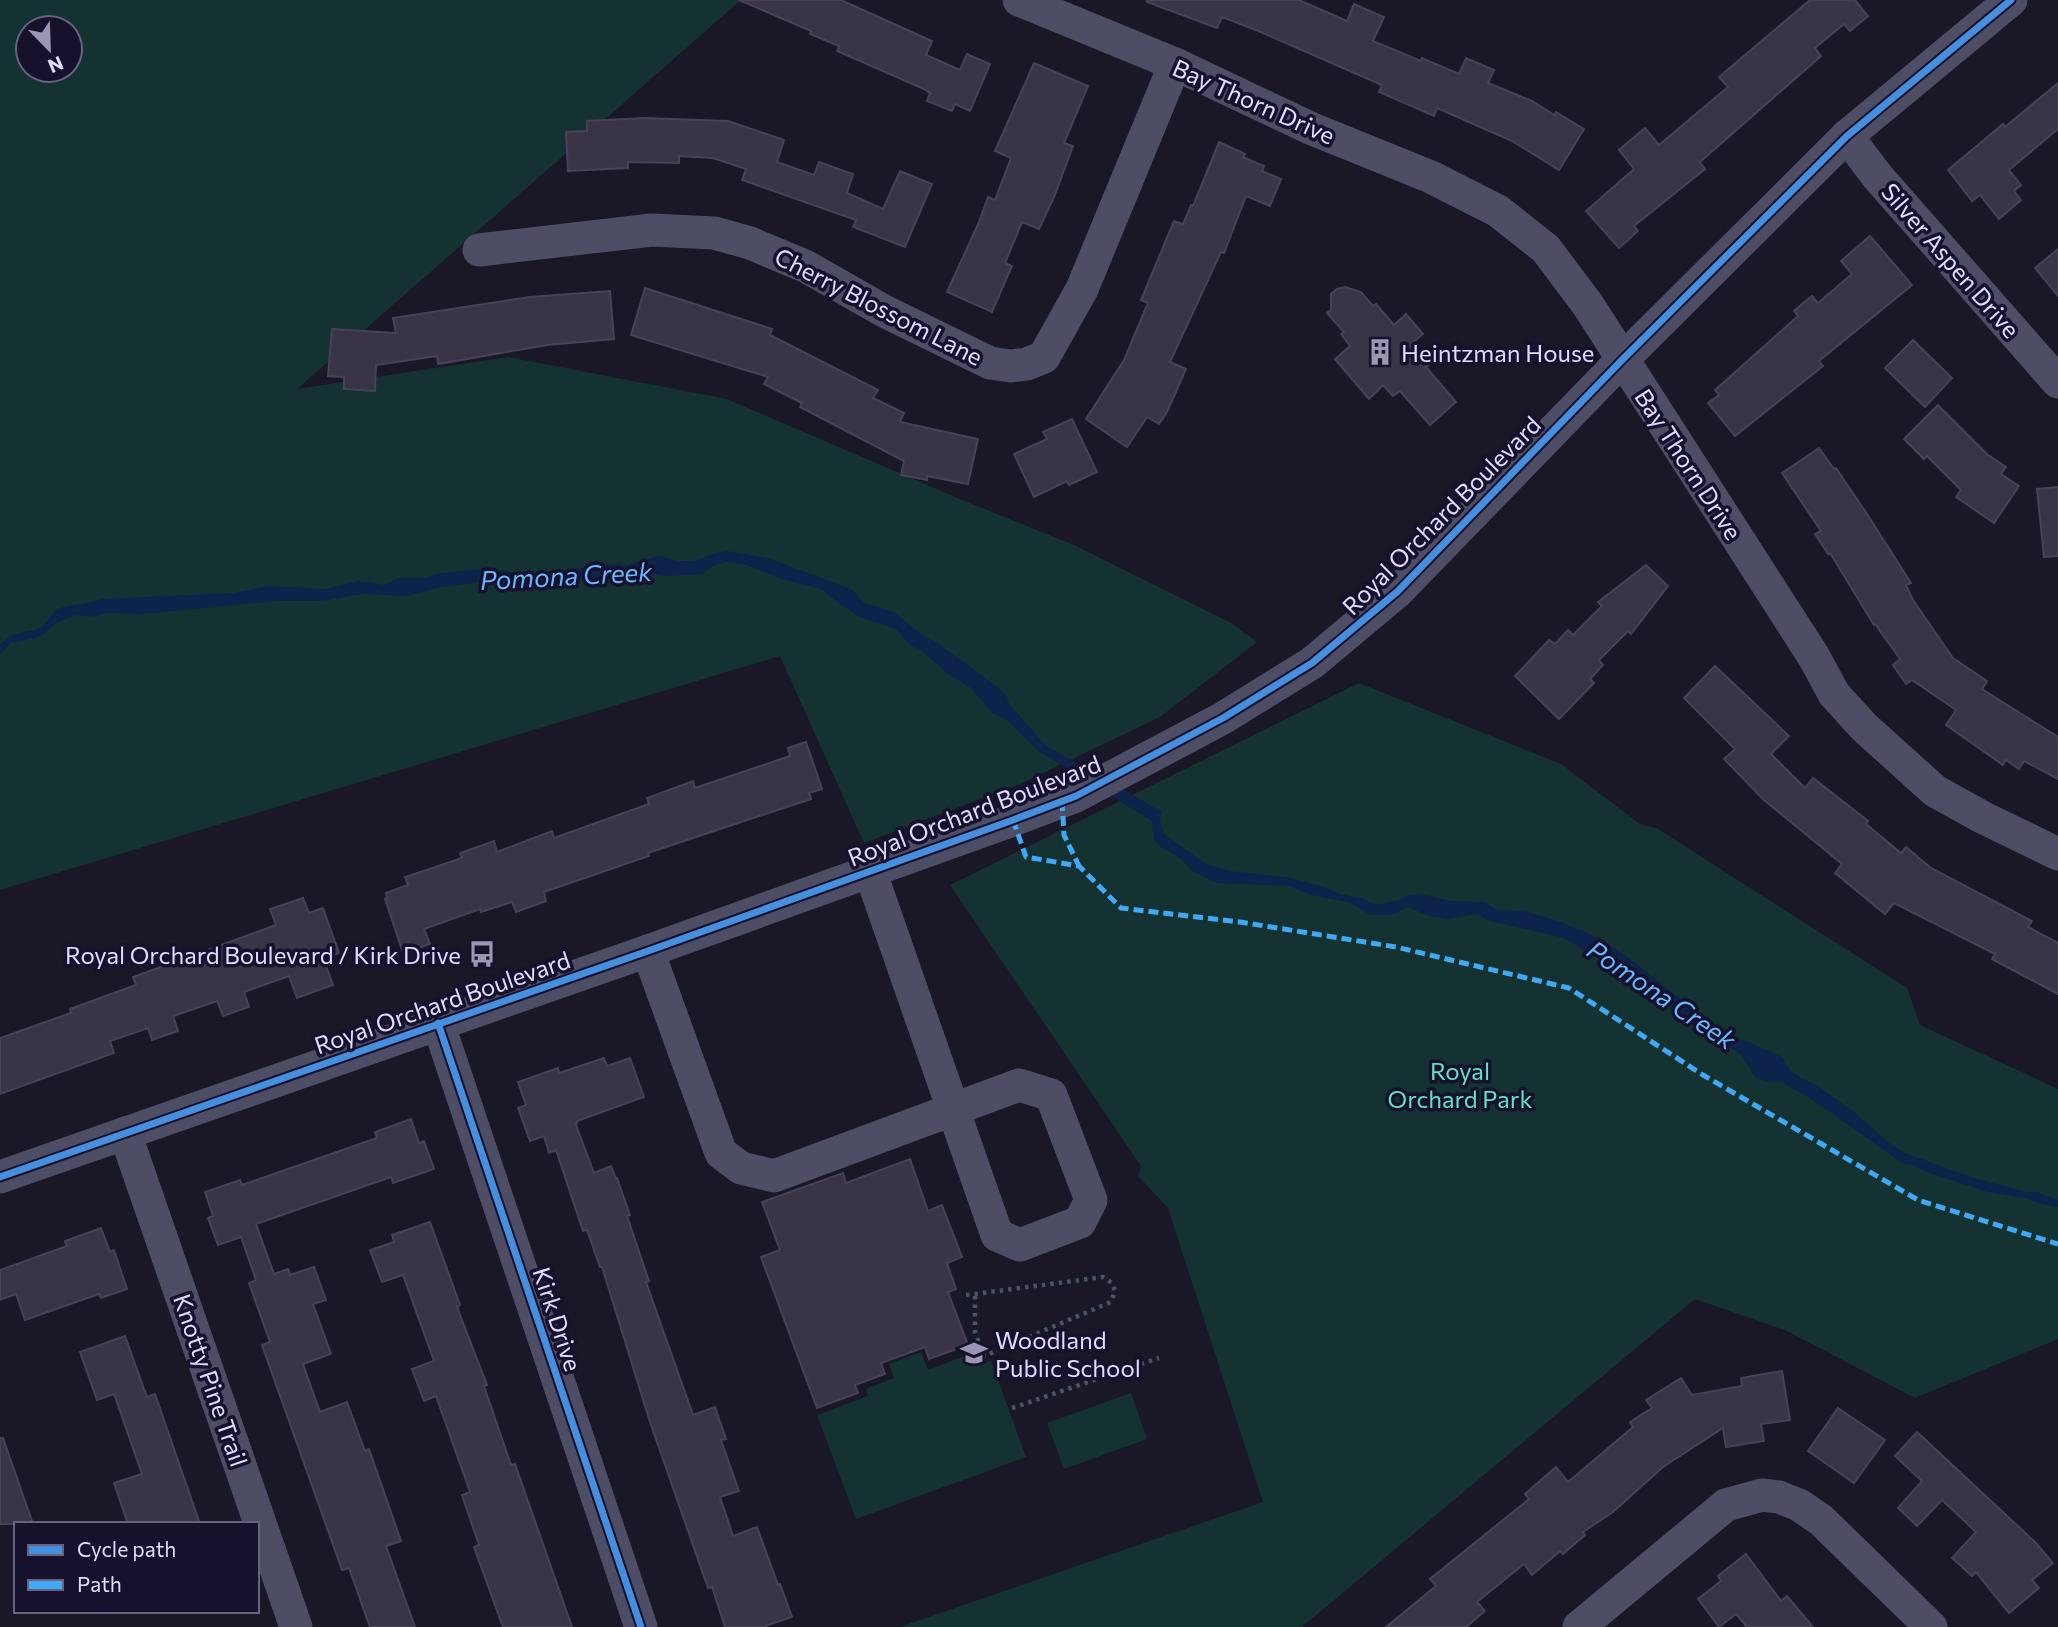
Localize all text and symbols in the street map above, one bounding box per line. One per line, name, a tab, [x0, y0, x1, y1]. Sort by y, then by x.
north arrow	[14, 14, 84, 84]
text: N	[45, 52, 67, 78]
street label: Bay Thorn Drive	[1169, 52, 1339, 150]
street label: Silver Aspen Drive	[1876, 177, 2026, 343]
street label: Cherry Blossom Lane	[770, 241, 988, 371]
building icon: Heintzman House	[1365, 337, 1395, 367]
place label: Heintzman House	[1401, 338, 1595, 367]
street label: Bay Thorn Drive	[1629, 383, 1749, 545]
street label: Royal Orchard Boulevard	[1336, 410, 1546, 620]
water label: Pomona Creek	[479, 555, 654, 595]
street label: Royal Orchard Boulevard	[843, 748, 1105, 872]
water label: Pomona Creek	[1582, 933, 1743, 1056]
bus stop icon: Royal Orchard Boulevard / Kirk Drive	[467, 939, 497, 969]
place label: Royal Orchard Boulevard / Kirk Drive	[65, 940, 461, 969]
street label: Royal Orchard Boulevard	[310, 945, 574, 1059]
park label: Royal Orchard Park	[1388, 1056, 1532, 1113]
street label: Kirk Drive	[528, 1263, 588, 1375]
street label: Knotty Pine Trail	[168, 1290, 254, 1470]
place label: Woodland Public School	[995, 1325, 1141, 1382]
school or university icon: Woodland Public School	[959, 1338, 989, 1368]
legend	[14, 1522, 259, 1613]
text: Cycle path	[77, 1536, 176, 1561]
text: Path	[77, 1571, 122, 1596]

